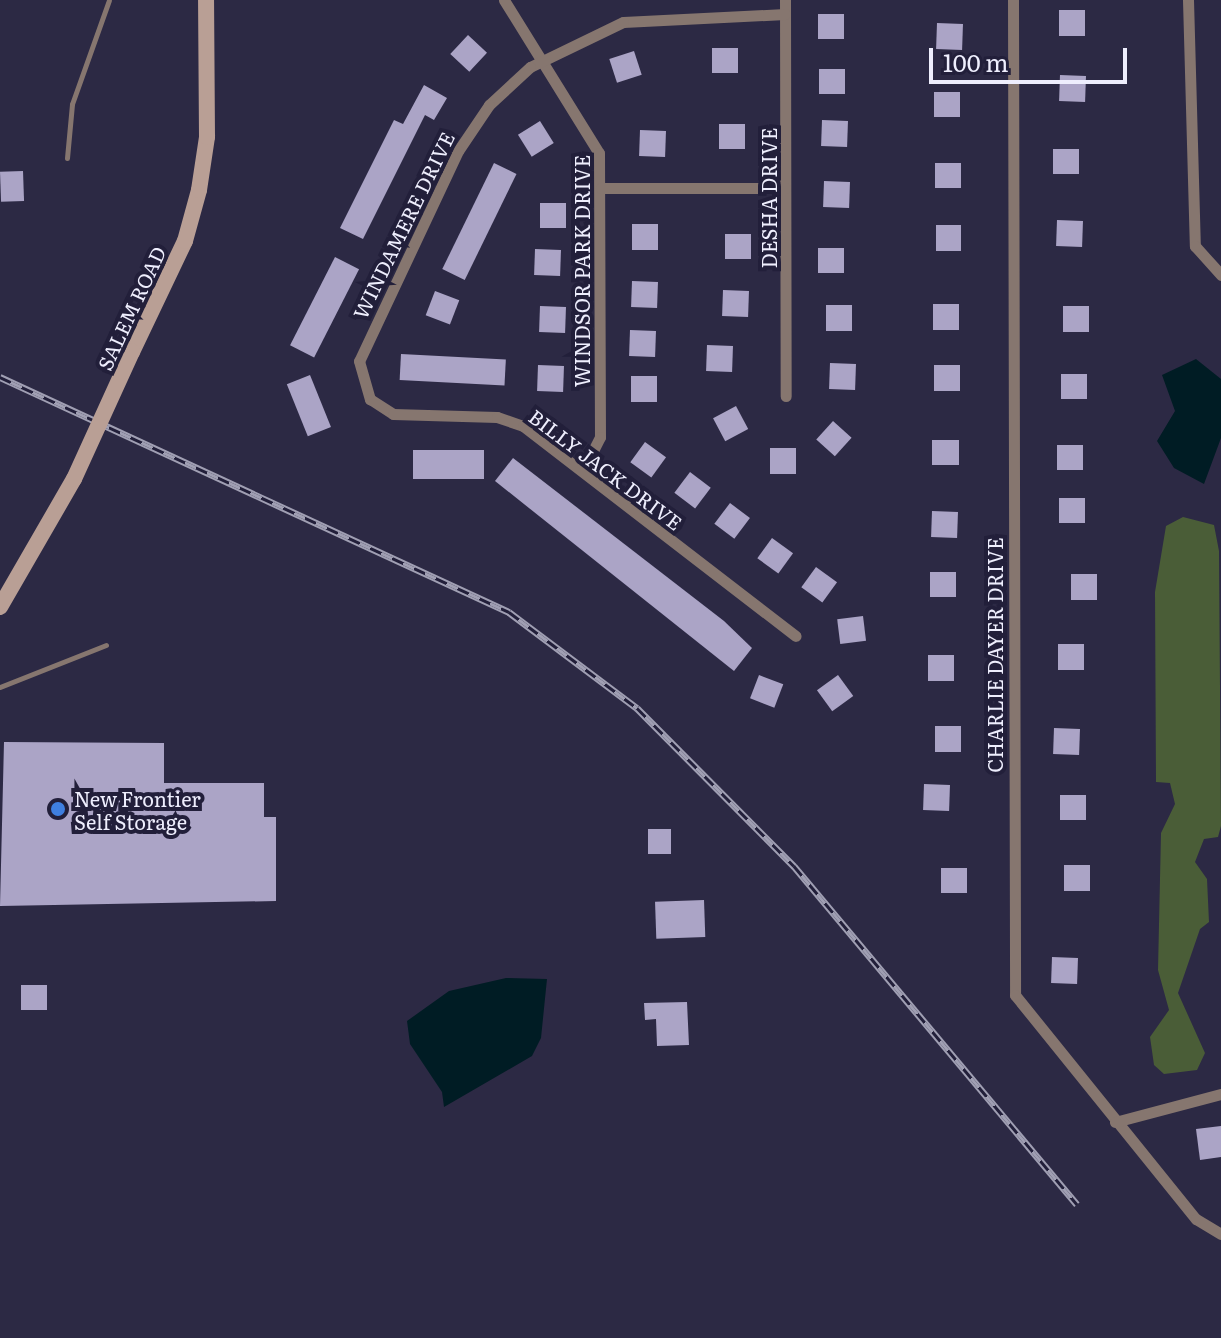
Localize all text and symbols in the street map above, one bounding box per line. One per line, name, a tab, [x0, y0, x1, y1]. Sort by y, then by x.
scale bar	[933, 32, 1131, 82]
text: 100 m	[943, 44, 1009, 79]
street label: WINDAMERE DRIVE	[347, 127, 459, 323]
street label: DESHA DRIVE	[756, 128, 780, 268]
street label: WINDSOR PARK DRIVE	[569, 155, 593, 387]
street label: SALEM ROAD	[92, 242, 170, 374]
street label: BILLY JACK DRIVE	[525, 404, 687, 534]
street label: CHARLIE DAYER DRIVE	[982, 537, 1006, 773]
place label: New Frontier Self Storage	[74, 786, 201, 833]
marker: New Frontier Self Storage	[49, 800, 67, 818]

